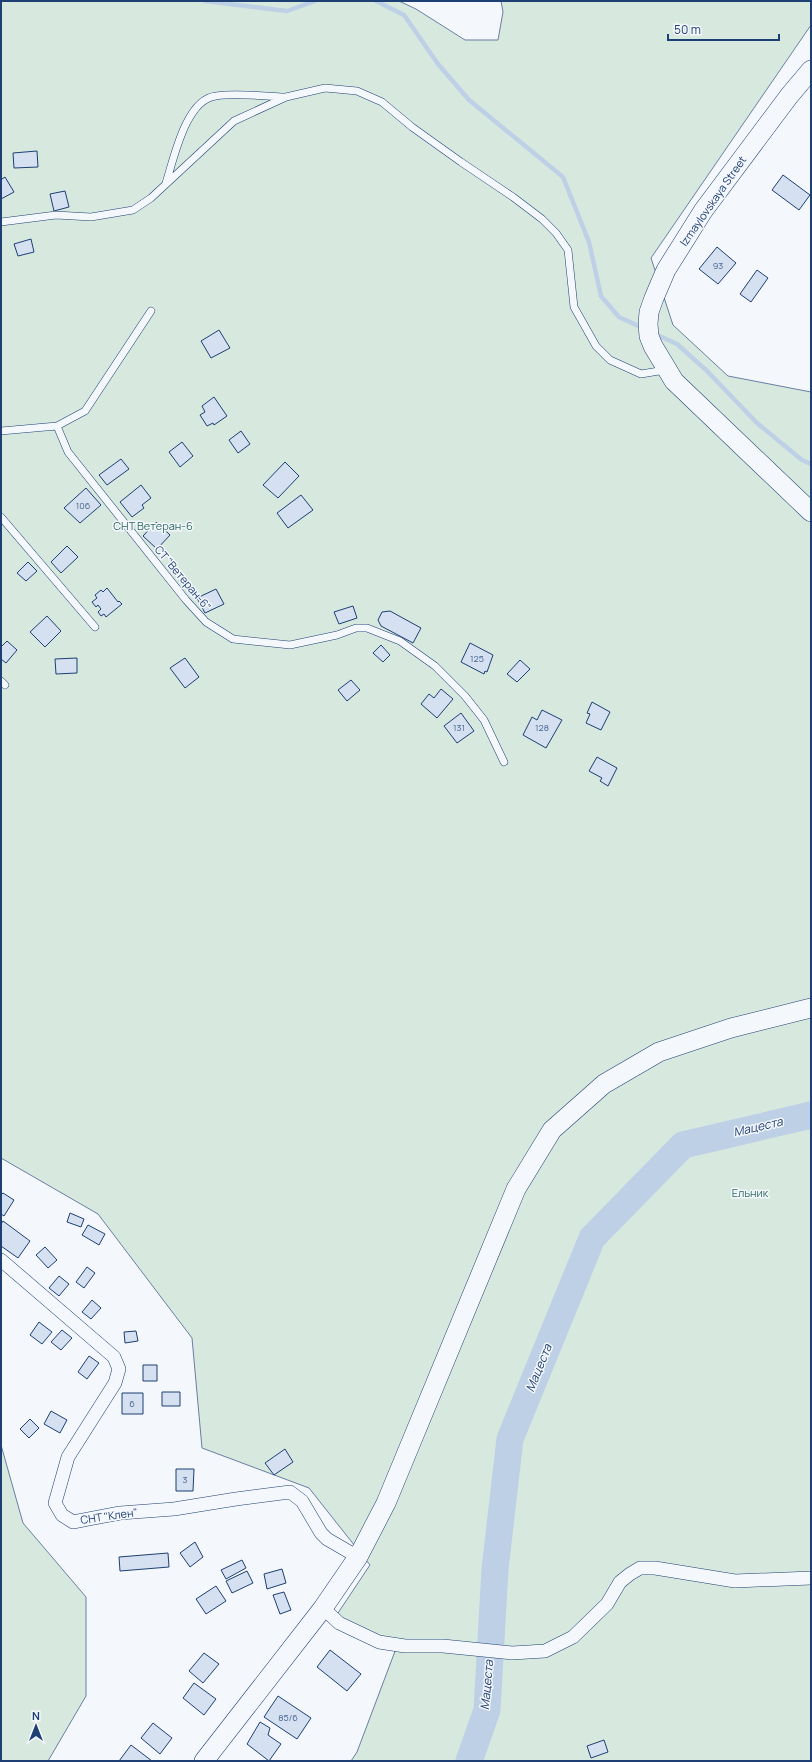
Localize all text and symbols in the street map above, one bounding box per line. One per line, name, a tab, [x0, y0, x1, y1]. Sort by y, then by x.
scale bar	[668, 16, 779, 42]
text: 50 m	[674, 21, 701, 38]
street label: Izmaylovskaya Street	[676, 153, 749, 249]
house number: 93	[713, 259, 723, 272]
house number: 106	[76, 499, 91, 512]
park label: СНТ Ветеран-6	[113, 518, 193, 533]
street label: СТ "Ветеран-6"	[152, 542, 215, 613]
house number: 125	[470, 652, 484, 665]
house number: 131	[453, 721, 465, 734]
house number: 128	[535, 721, 549, 734]
water label: Мацеста	[732, 1112, 786, 1140]
park label: Ельник	[732, 1185, 769, 1200]
water label: Мацеста	[521, 1340, 556, 1394]
house number: 6	[129, 1397, 135, 1410]
house number: 3	[183, 1473, 188, 1486]
street label: СНТ "Клен"	[79, 1504, 139, 1527]
water label: Мацеста	[476, 1658, 497, 1711]
north arrow	[16, 1706, 56, 1746]
text: N	[32, 1708, 40, 1723]
house number: 85/6	[278, 1711, 298, 1724]

